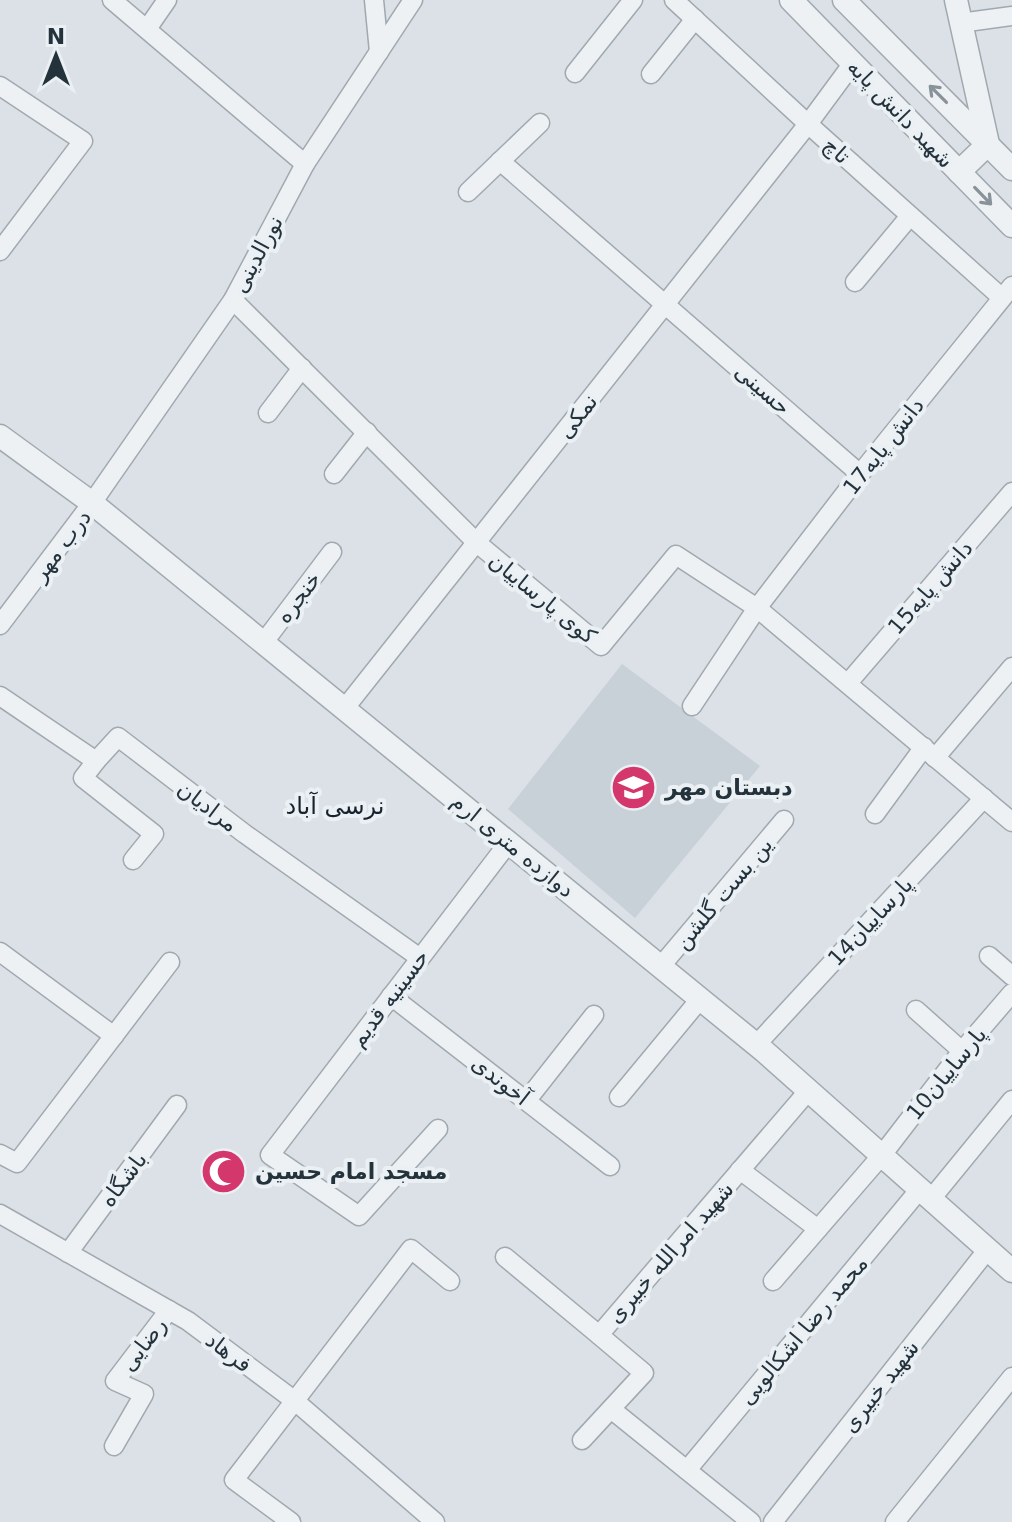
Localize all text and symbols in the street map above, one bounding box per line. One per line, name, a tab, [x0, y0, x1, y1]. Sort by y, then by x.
north arrow	[16, 16, 96, 96]
text: N	[47, 24, 65, 49]
street label: شهید دانش پایه	[842, 54, 959, 174]
one-way arrow	[928, 84, 947, 104]
street label: تاچ	[818, 132, 855, 169]
one-way arrow	[973, 186, 992, 205]
street label: نورالدینی	[227, 211, 288, 297]
street label: حسینی	[730, 359, 795, 420]
street label: نمکی	[552, 389, 602, 443]
street label: دانش پایه17	[838, 393, 930, 500]
street label: درب مهر	[26, 505, 96, 586]
street label: دانش پایه15	[883, 535, 979, 640]
street label: کوی پارساییان	[484, 548, 602, 650]
street label: خنجره	[271, 567, 326, 628]
school or university icon: دبستان مهر	[610, 763, 658, 811]
place label: دبستان مهر	[664, 775, 792, 801]
street label: مرادیان	[173, 776, 243, 837]
street label: دوازده متری ارم	[446, 788, 579, 902]
district label: نرسی آباد	[285, 791, 385, 820]
street label: ین بست گلشن	[669, 832, 777, 954]
street label: پارساییان14	[823, 872, 919, 972]
street label: حسینیه قدیم	[345, 945, 435, 1052]
street label: پارساییان10	[901, 1022, 992, 1125]
street label: آخوندی	[467, 1049, 536, 1111]
street label: باشگاه	[95, 1147, 152, 1211]
mosque icon: مسجد امام حسین	[200, 1147, 248, 1195]
place label: مسجد امام حسین	[255, 1159, 447, 1185]
street label: شهید امرالله خبیری	[602, 1177, 739, 1328]
street label: محمد رضا اشکالویی	[734, 1251, 873, 1410]
street label: رضایی	[115, 1313, 172, 1376]
street label: فرهاد	[201, 1327, 256, 1378]
street label: شهید خبیری	[837, 1335, 924, 1437]

